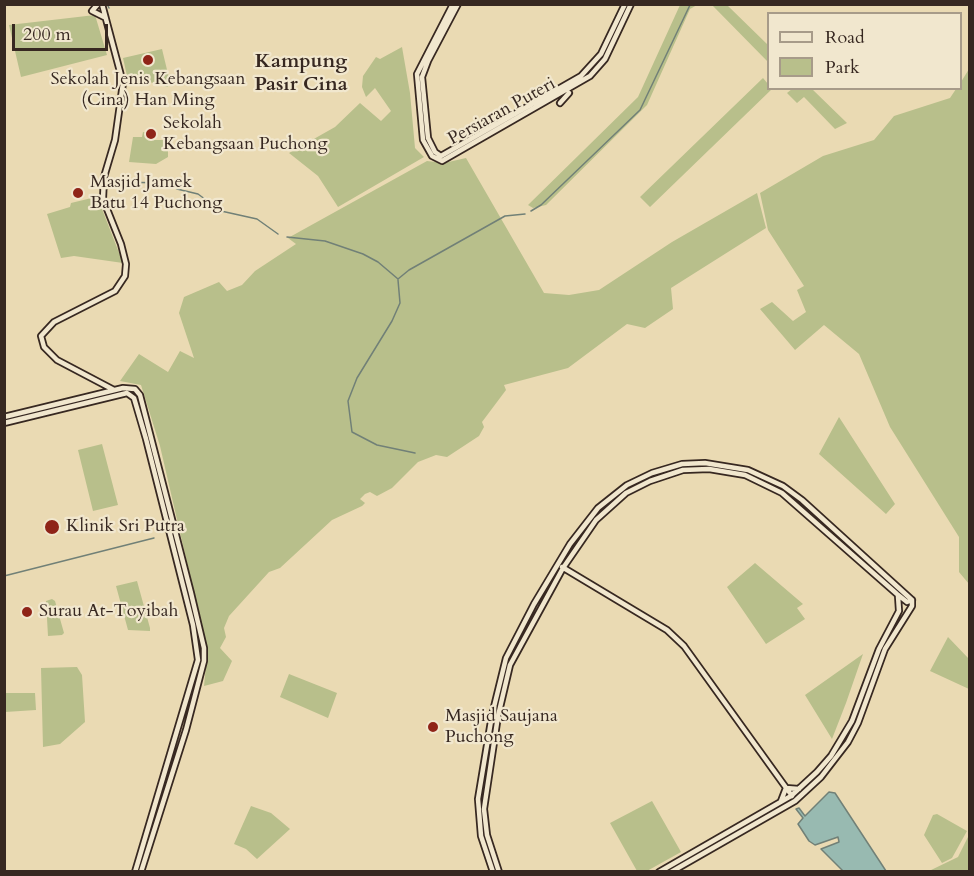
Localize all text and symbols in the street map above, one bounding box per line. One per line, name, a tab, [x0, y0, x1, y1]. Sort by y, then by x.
scale bar	[15, 12, 111, 50]
legend	[767, 12, 962, 90]
text: 200 m	[23, 22, 71, 47]
text: Road	[825, 25, 865, 50]
district label: Kampung Pasir Cina	[254, 50, 348, 97]
marker: Sekolah Jenis Kebangsaan (Cina) Han Ming	[141, 53, 155, 67]
text: Park	[825, 55, 860, 80]
place label: Sekolah Jenis Kebangsaan (Cina) Han Ming	[50, 69, 246, 112]
street label: Persiaran Puteri	[444, 74, 560, 150]
place label: Sekolah Kebangsaan Puchong	[163, 113, 328, 156]
marker: Sekolah Kebangsaan Puchong	[144, 127, 158, 141]
place label: Masjid Jamek Batu 14 Puchong	[90, 172, 222, 214]
marker: Masjid Jamek Batu 14 Puchong	[71, 186, 85, 200]
place label: Klinik Sri Putra	[66, 516, 185, 538]
marker: Klinik Sri Putra	[43, 518, 61, 536]
place label: Surau At-Toyibah	[39, 601, 178, 623]
marker: Surau At-Toyibah	[20, 605, 34, 619]
place label: Masjid Saujana Puchong	[445, 706, 558, 748]
marker: Masjid Saujana Puchong	[426, 720, 440, 734]

